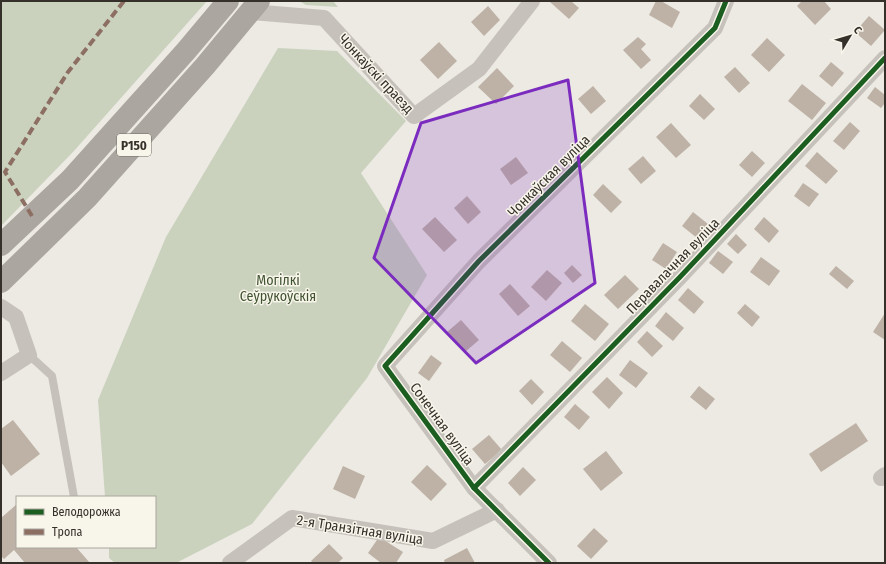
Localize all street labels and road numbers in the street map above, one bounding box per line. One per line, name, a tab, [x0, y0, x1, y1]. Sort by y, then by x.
street label: Чонкаўскі праезд	[335, 31, 417, 117]
street label: Чонкаўская вуліца	[504, 131, 594, 221]
road number: Р150	[117, 134, 151, 156]
street label: Перавалачная вуліца	[623, 214, 723, 317]
street label: Сонечная вуліца	[406, 379, 478, 469]
street label: 2-я Транзітная вуліца	[296, 512, 424, 548]

